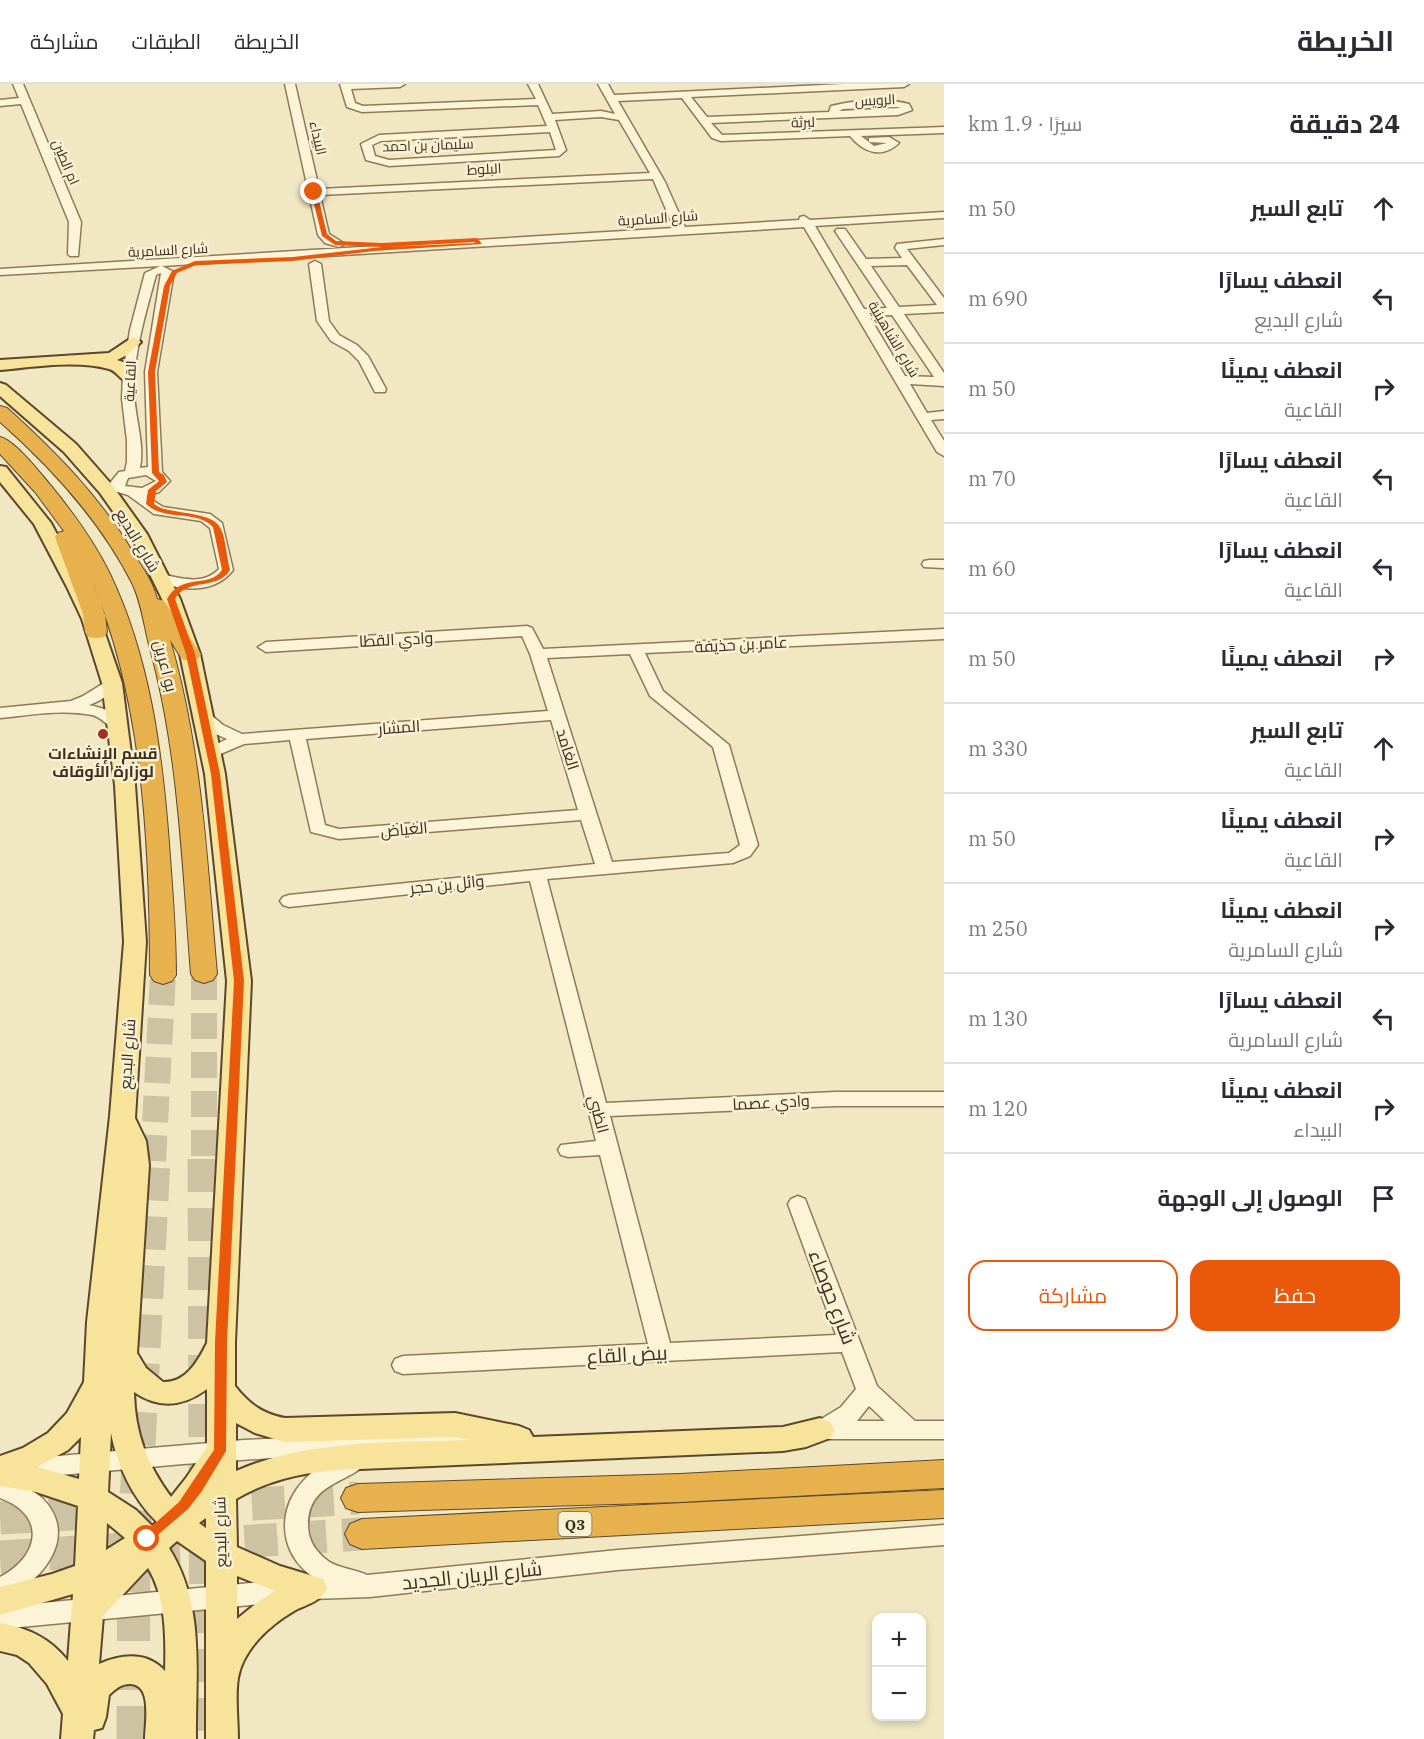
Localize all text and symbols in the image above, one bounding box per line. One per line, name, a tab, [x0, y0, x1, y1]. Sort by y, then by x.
text: الخريطة	[1297, 22, 1394, 59]
text: مشاركة	[30, 27, 99, 55]
text: الطبقات	[132, 27, 201, 55]
text: الخريطة	[234, 27, 300, 55]
street label: الرويس	[854, 90, 896, 110]
text: 24 دقيقة	[1289, 106, 1400, 140]
text: سيرًا · 1.9 km	[968, 110, 1082, 137]
street label: لبرثة	[791, 113, 815, 131]
street label: البيداء	[305, 119, 331, 157]
street label: سليمان بن احمد	[382, 134, 474, 156]
street label: ام الطين	[47, 136, 84, 188]
street label: البلوط	[466, 159, 502, 179]
route end	[300, 178, 326, 204]
icon: ahead	[1367, 192, 1400, 225]
text: تابع السير	[1250, 193, 1343, 222]
text: 50 m	[968, 195, 1016, 222]
street label: شارع السامرية	[617, 206, 699, 230]
street label: شارع السامرية	[127, 239, 209, 261]
text: انعطف يسارًا	[1218, 265, 1343, 294]
icon: left	[1367, 282, 1400, 315]
text: 690 m	[968, 285, 1028, 312]
street label: شارع الشاهينية	[864, 298, 924, 380]
text: شارع البديع	[1254, 306, 1343, 333]
text: انعطف يمينًا	[1221, 355, 1343, 384]
street label: القاعية	[120, 360, 140, 402]
icon: right	[1367, 372, 1400, 405]
text: 50 m	[968, 375, 1016, 402]
text: القاعية	[1284, 396, 1343, 423]
text: انعطف يسارًا	[1218, 445, 1343, 474]
icon: left	[1367, 462, 1400, 495]
text: 70 m	[968, 465, 1016, 492]
text: القاعية	[1284, 486, 1343, 513]
street label: شارع البديع	[109, 504, 165, 577]
text: انعطف يسارًا	[1218, 535, 1343, 564]
icon: left	[1367, 552, 1400, 585]
text: 60 m	[968, 555, 1016, 582]
text: القاعية	[1284, 576, 1343, 603]
street label: وادي القطا	[358, 627, 434, 655]
street label: عامر بن حذيفة	[694, 632, 788, 657]
street label: بو اعرين	[149, 638, 182, 694]
icon: right	[1367, 642, 1400, 675]
text: انعطف يمينًا	[1221, 643, 1343, 672]
text: 50 m	[968, 645, 1016, 672]
text: تابع السير	[1250, 715, 1343, 744]
street label: المشار	[376, 716, 421, 739]
street label: الغامد	[552, 726, 584, 772]
marker: قسم الإنشاءات لوزارة الأوقاف	[96, 727, 110, 741]
icon: ahead	[1367, 732, 1400, 765]
text: 330 m	[968, 735, 1028, 762]
place label: قسم الإنشاءات لوزارة الأوقاف	[48, 743, 158, 781]
text: القاعية	[1284, 756, 1343, 783]
text: انعطف يمينًا	[1221, 805, 1343, 834]
street label: الغياض	[380, 817, 429, 842]
icon: right	[1367, 822, 1400, 855]
text: 50 m	[968, 825, 1016, 852]
text: القاعية	[1284, 846, 1343, 873]
street label: وائل بن حجر	[408, 870, 485, 899]
text: انعطف يمينًا	[1221, 895, 1343, 924]
icon: right	[1367, 912, 1400, 945]
text: 250 m	[968, 915, 1028, 942]
text: شارع السامرية	[1228, 936, 1343, 963]
text: انعطف يسارًا	[1218, 985, 1343, 1014]
icon: left	[1367, 1002, 1400, 1035]
text: 130 m	[968, 1005, 1028, 1032]
street label: شارع البديع	[115, 1018, 141, 1090]
text: شارع السامرية	[1228, 1026, 1343, 1053]
text: انعطف يمينًا	[1221, 1075, 1343, 1104]
street label: وادي عصما	[732, 1090, 810, 1118]
icon: right	[1367, 1092, 1400, 1125]
street label: الظبي	[580, 1093, 614, 1136]
text: 120 m	[968, 1095, 1028, 1122]
text: البيداء	[1293, 1116, 1343, 1143]
icon: arrive	[1367, 1182, 1400, 1215]
text: الوصول إلى الوجهة	[1158, 1183, 1343, 1212]
street label: شارع حوصاء	[802, 1246, 863, 1349]
button: مشاركة	[968, 1260, 1178, 1331]
button: حفظ	[1190, 1260, 1400, 1331]
street label: بيض القاع	[586, 1338, 668, 1371]
street label: شارع البديع	[209, 1496, 233, 1568]
road number: Q3	[558, 1512, 592, 1536]
route start	[133, 1525, 159, 1551]
street label: شارع الريان الجديد	[401, 1554, 544, 1597]
map controls	[872, 1613, 926, 1721]
button: +	[872, 1613, 926, 1667]
button: −	[872, 1667, 926, 1721]

